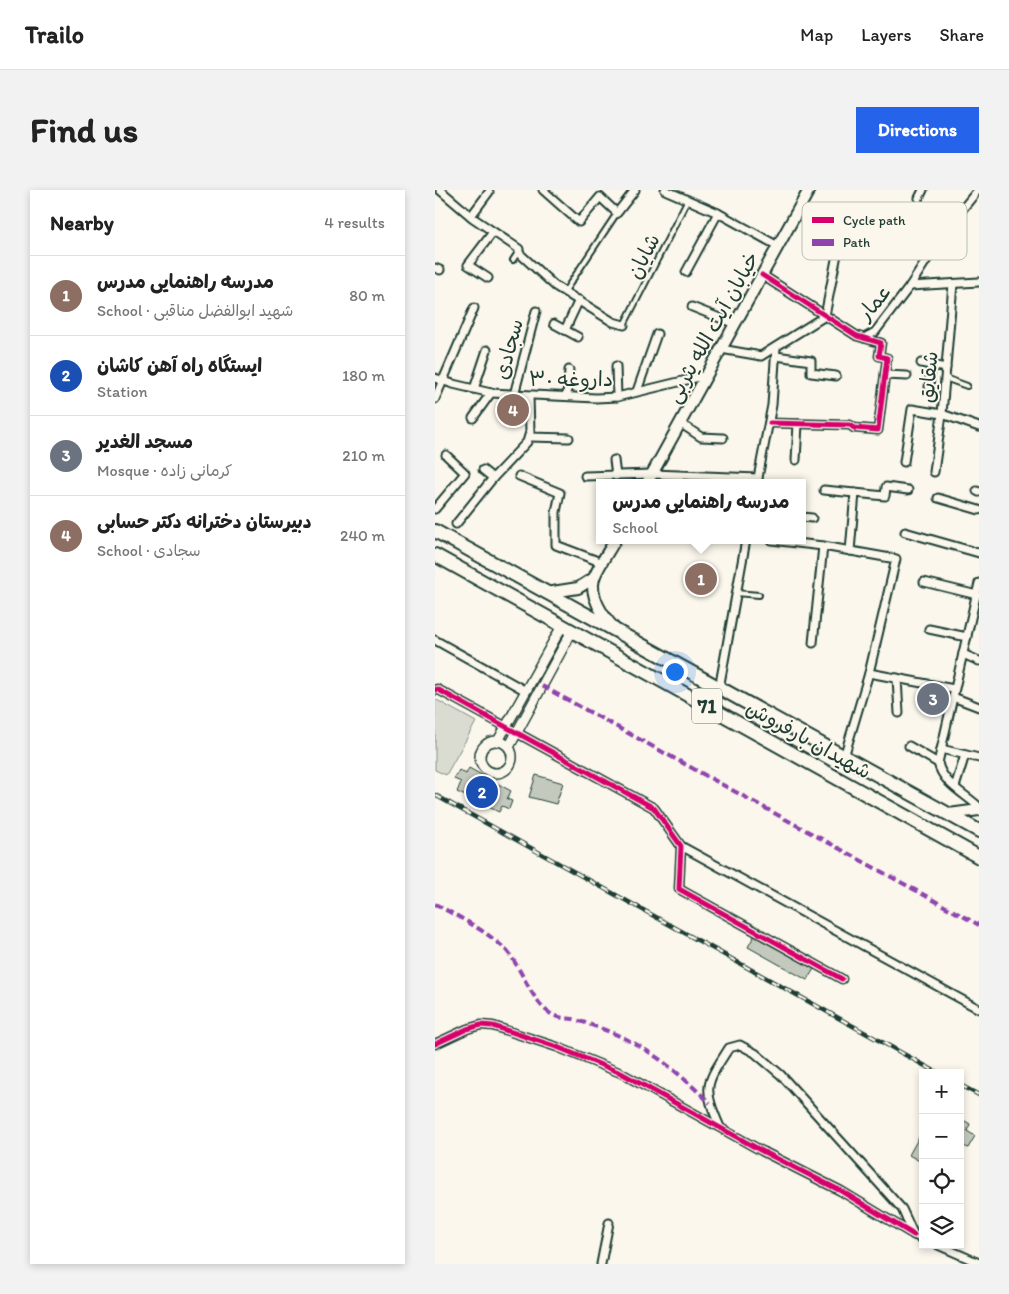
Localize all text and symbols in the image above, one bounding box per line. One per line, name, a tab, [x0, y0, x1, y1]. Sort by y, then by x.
text: Trailo	[25, 20, 84, 49]
text: Map	[800, 24, 833, 46]
text: Layers	[861, 24, 911, 46]
text: Share	[939, 24, 984, 46]
button: Directions	[856, 107, 979, 153]
text: Find us	[30, 109, 138, 151]
legend	[802, 202, 967, 260]
text: Nearby	[50, 210, 114, 235]
text: Cycle path	[843, 212, 906, 229]
text: 4 results	[324, 213, 385, 232]
street label: شایان	[621, 229, 665, 283]
text: Path	[843, 234, 870, 251]
street label: خیابان آیت الله یثربی	[660, 247, 766, 408]
text: مدرسه راهنمایی مدرس	[97, 270, 274, 293]
street label: عمار	[851, 279, 896, 326]
text: 1	[62, 286, 70, 305]
text: 80 m	[349, 286, 385, 305]
text: School · شهید ابوالفضل مناقبی	[97, 301, 293, 320]
street label: سجادی	[488, 316, 528, 382]
street label: شقایق	[913, 350, 943, 404]
text: ایستگاه راه آهن کاشان	[97, 354, 262, 377]
text: 2	[62, 366, 70, 385]
text: 180 m	[342, 366, 385, 385]
street label: داروغه ۳۰	[529, 366, 613, 393]
text: Station	[97, 382, 148, 401]
pin: 4	[497, 391, 529, 429]
text: مسجد الغدیر	[97, 430, 193, 453]
text: 3	[62, 446, 70, 465]
text: 210 m	[342, 446, 385, 465]
text: Mosque · کرمانی زاده	[97, 461, 232, 480]
popup	[596, 479, 806, 544]
text: مدرسه راهنمایی مدرس	[613, 490, 789, 513]
text: دبیرستان دخترانه دکتر حسابی	[97, 510, 311, 533]
text: School	[613, 518, 658, 537]
text: 4	[61, 526, 71, 545]
text: 240 m	[340, 526, 385, 545]
text: School · سجادی	[97, 541, 201, 560]
pin: 1	[685, 560, 717, 598]
your location	[662, 659, 688, 685]
pin: 3	[917, 680, 949, 718]
road number: 71	[692, 688, 722, 724]
street label: شهیدان بارفروش	[742, 694, 876, 785]
pin: 2	[466, 773, 498, 811]
map controls	[919, 1069, 964, 1249]
button: +	[919, 1069, 964, 1114]
button: −	[919, 1114, 964, 1159]
button: locate	[919, 1159, 964, 1204]
button: layers	[919, 1204, 964, 1249]

